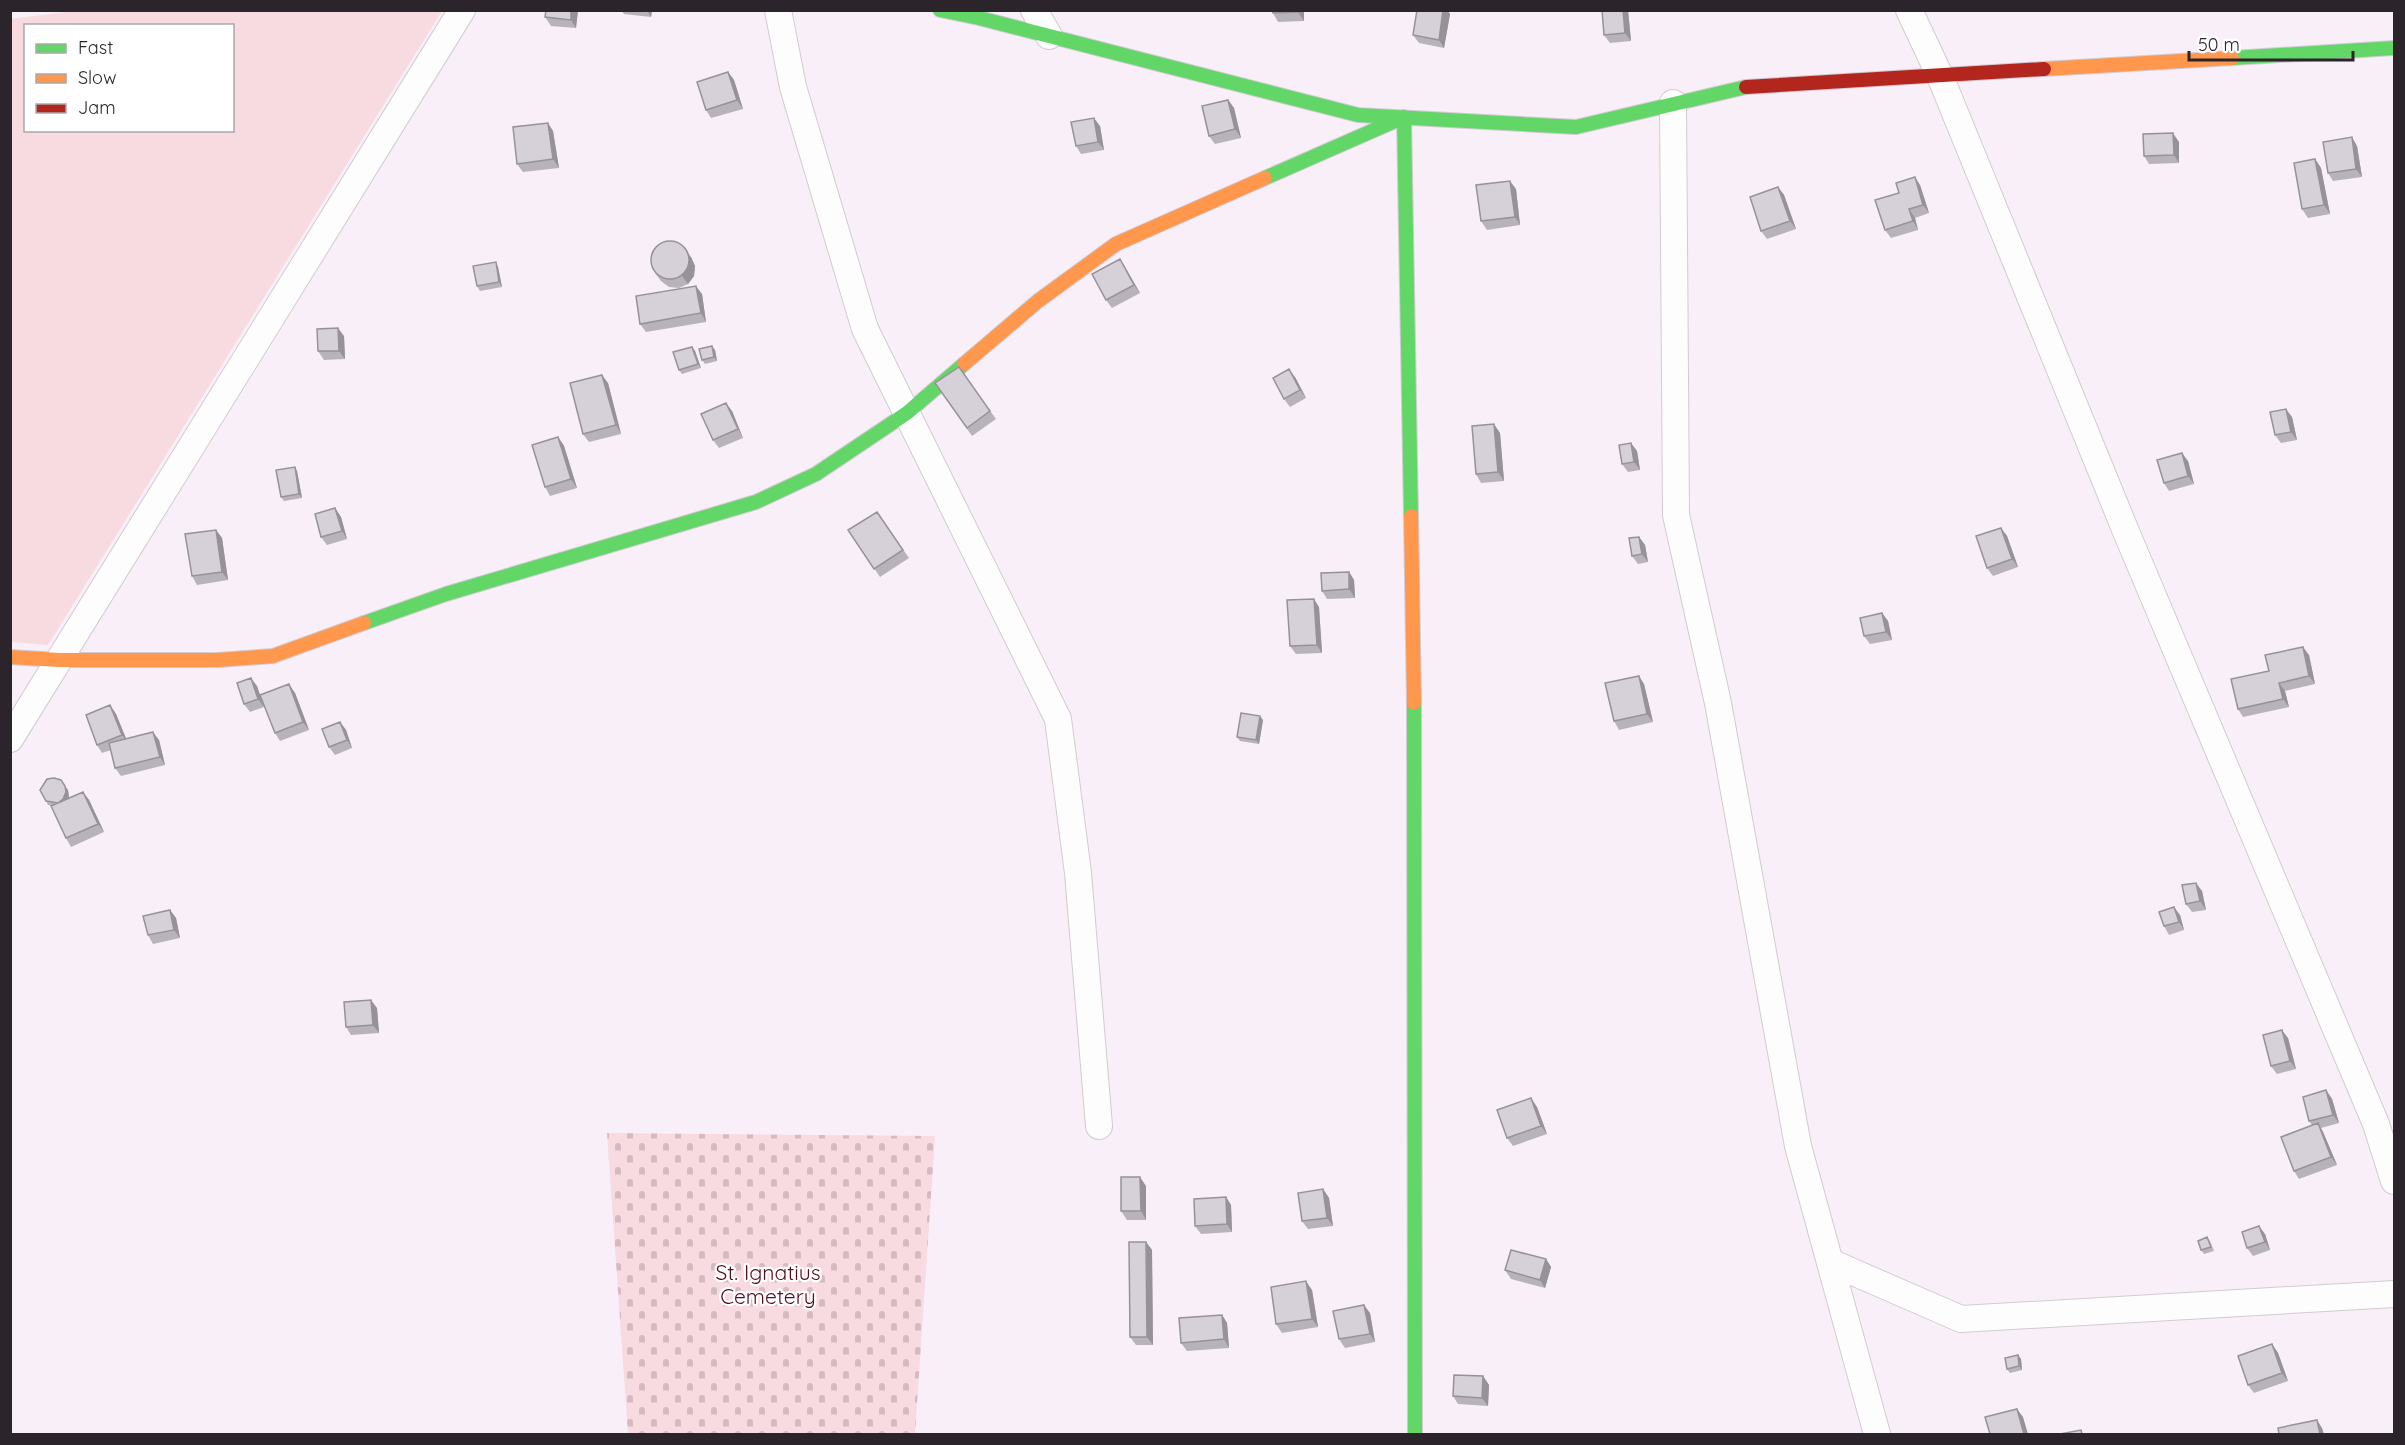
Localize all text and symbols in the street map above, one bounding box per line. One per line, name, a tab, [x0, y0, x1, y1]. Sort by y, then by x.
legend	[24, 24, 234, 132]
scale bar	[2189, 24, 2352, 62]
text: 50 m	[2198, 33, 2240, 56]
text: Fast	[78, 36, 113, 59]
text: Slow	[78, 66, 116, 89]
text: Jam	[78, 96, 116, 119]
park label: St. Ignatius Cemetery	[715, 1259, 821, 1309]

